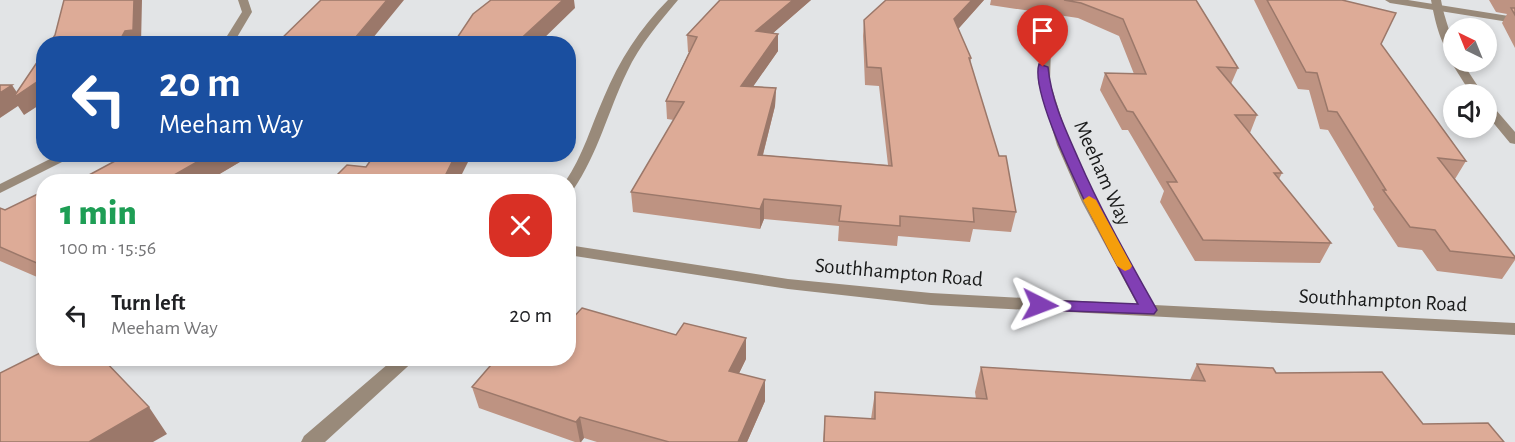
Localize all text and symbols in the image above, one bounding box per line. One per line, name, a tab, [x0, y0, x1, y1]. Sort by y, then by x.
pin	[1017, 5, 1068, 67]
icon: arrive	[1026, 14, 1059, 47]
north arrow	[1443, 18, 1497, 72]
map controls	[1443, 18, 1497, 138]
icon: left	[60, 60, 138, 138]
text: 20 m	[159, 62, 241, 104]
button: sound	[1443, 84, 1497, 138]
text: Meeham Way	[159, 111, 303, 138]
street label: Meeham Way	[1070, 118, 1135, 229]
button: close	[489, 194, 552, 257]
text: 1 min	[60, 195, 137, 231]
text: 100 m · 15:56	[60, 238, 156, 258]
street label: Southhampton Road	[814, 255, 984, 290]
position arrow	[1008, 273, 1072, 337]
street label: Southhampton Road	[1298, 286, 1468, 315]
text: Turn left	[111, 292, 185, 314]
icon: left	[60, 299, 93, 332]
text: 20 m	[509, 304, 552, 326]
text: Meeham Way	[111, 318, 218, 338]

